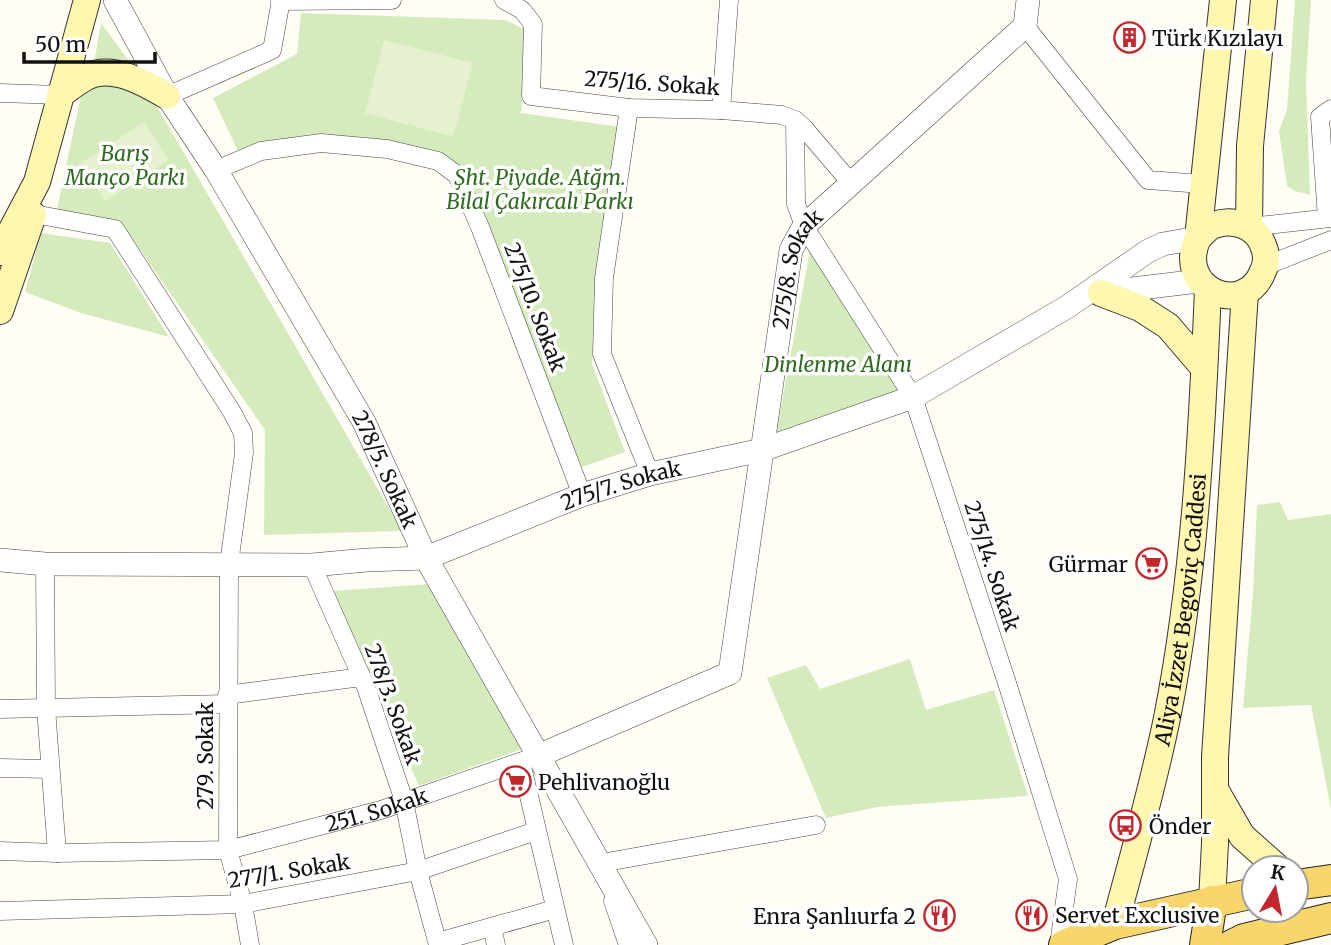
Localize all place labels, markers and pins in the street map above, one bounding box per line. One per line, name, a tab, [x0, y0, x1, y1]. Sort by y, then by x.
building icon: Türk Kızılayı	[1112, 21, 1146, 55]
place label: Türk Kızılayı	[1152, 25, 1283, 52]
supermarket icon: Gürmar	[1134, 547, 1168, 581]
place label: Gürmar	[1049, 551, 1128, 578]
supermarket icon: Pehlivanoğlu	[498, 765, 532, 799]
place label: Pehlivanoğlu	[538, 769, 670, 796]
bus stop icon: Önder	[1109, 809, 1143, 843]
place label: Önder	[1149, 813, 1211, 840]
restaurant icon: Servet Exclusive	[1015, 898, 1049, 932]
restaurant icon: Enra Şanlıurfa 2	[922, 899, 956, 933]
place label: Servet Exclusive	[1055, 902, 1219, 929]
place label: Enra Şanlıurfa 2	[753, 903, 916, 930]

